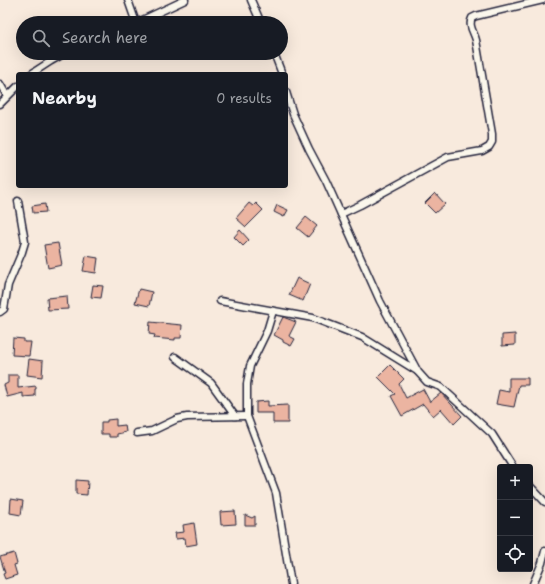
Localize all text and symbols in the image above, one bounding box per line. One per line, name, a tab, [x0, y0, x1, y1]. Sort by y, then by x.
search box	[16, 16, 288, 60]
icon: search	[30, 27, 52, 49]
text: Search here	[62, 28, 148, 48]
text: Nearby	[32, 87, 97, 109]
text: 0 results	[216, 90, 272, 107]
map controls	[497, 464, 533, 572]
button: +	[497, 464, 533, 500]
button: −	[497, 500, 533, 536]
button: locate	[497, 536, 533, 572]

